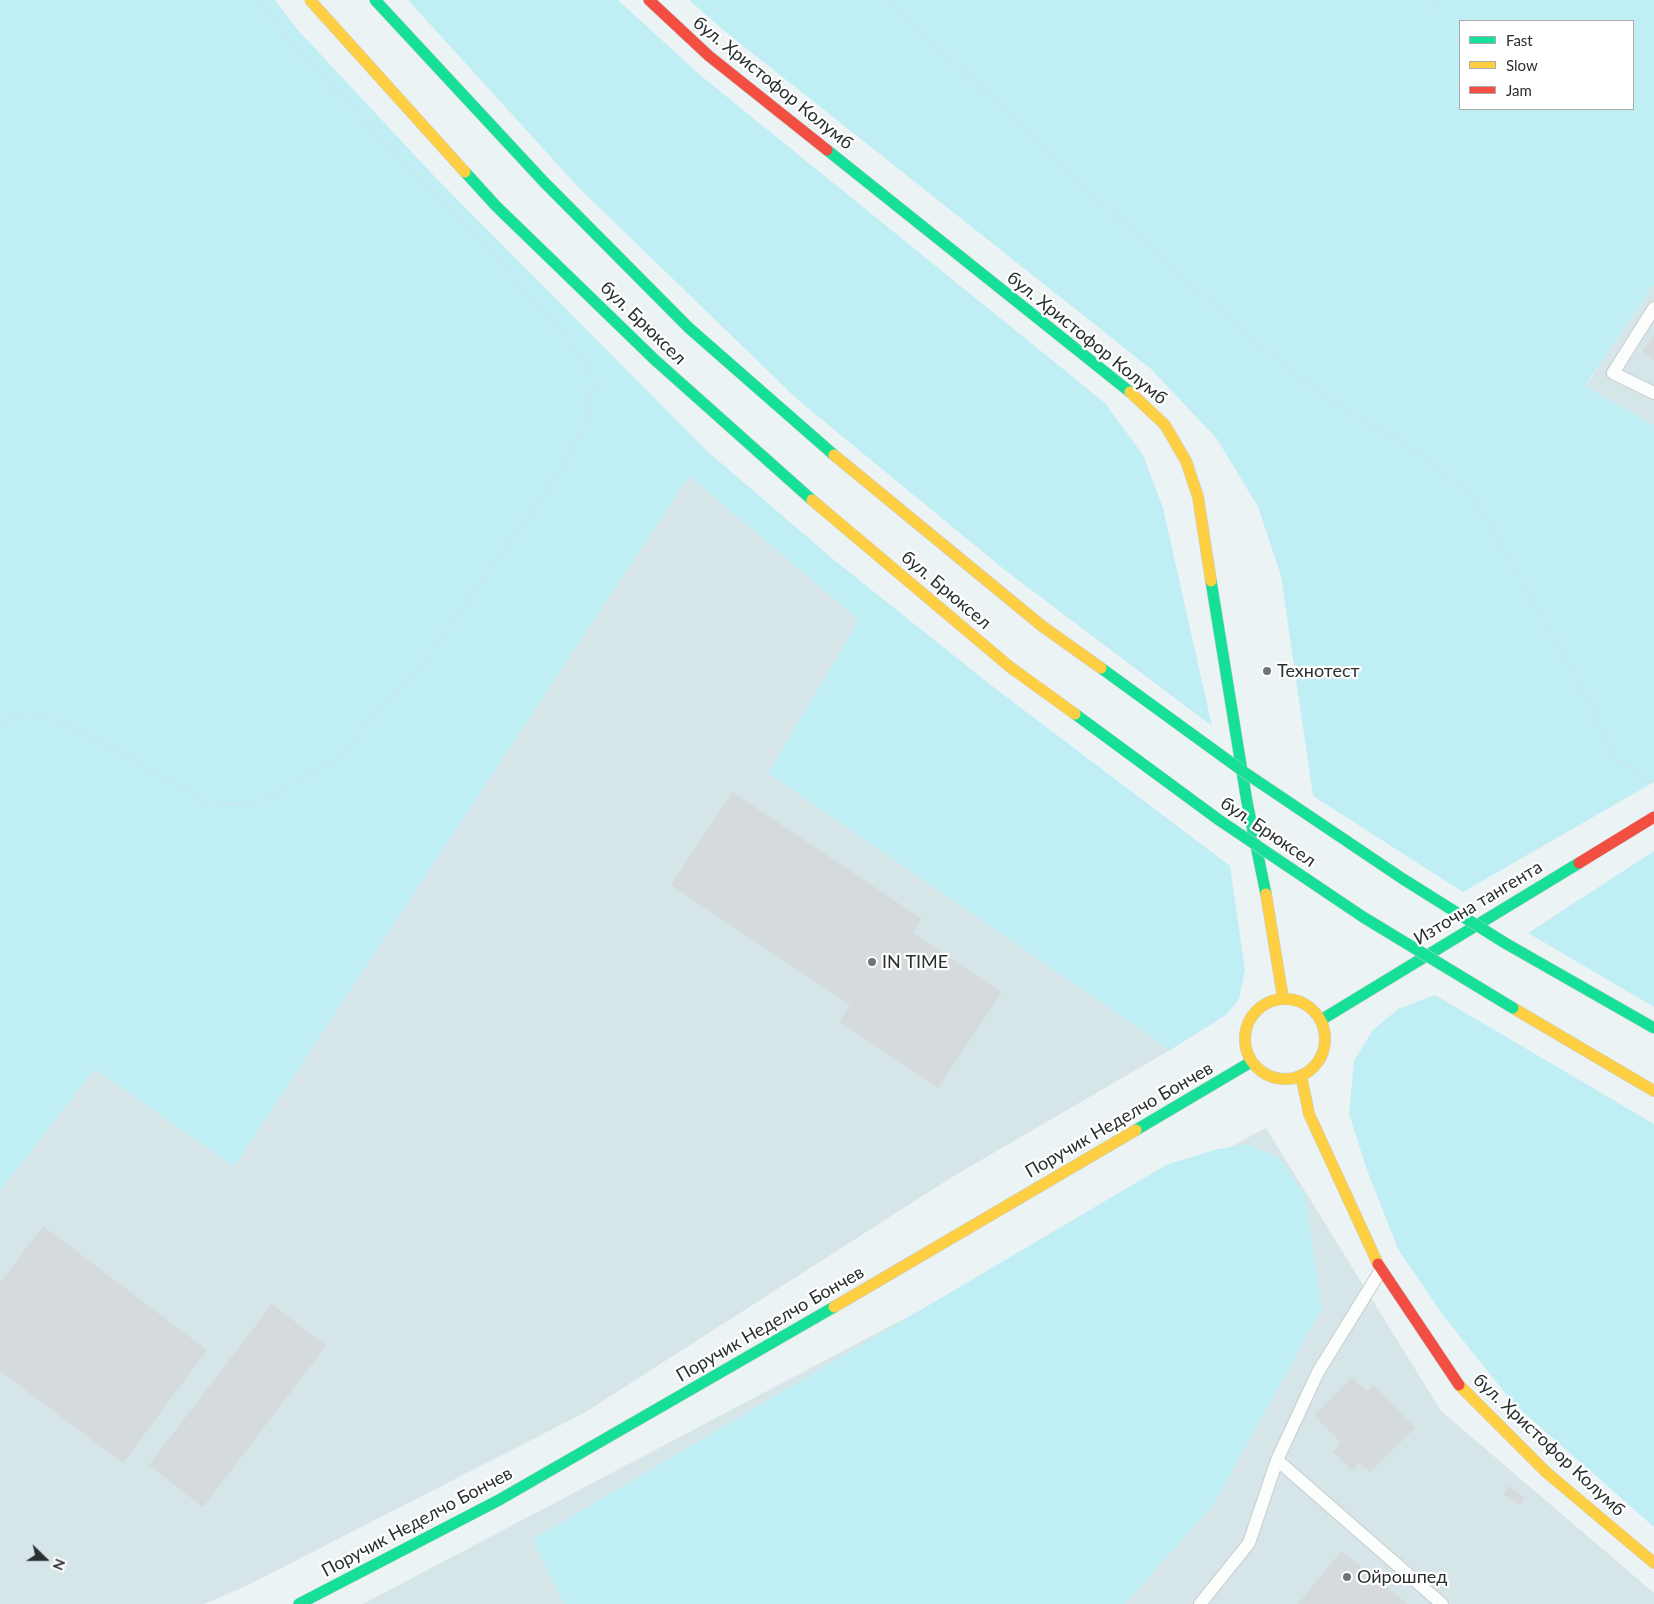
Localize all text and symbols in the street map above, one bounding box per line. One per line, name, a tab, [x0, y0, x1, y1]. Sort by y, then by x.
street label: бул. Христофор Колумб	[689, 12, 857, 154]
legend	[1459, 20, 1634, 110]
text: Fast	[1506, 31, 1533, 49]
text: Slow	[1506, 56, 1538, 74]
text: Jam	[1506, 81, 1532, 99]
street label: бул. Христофор Колумб	[1003, 267, 1171, 409]
street label: бул. Брюксел	[596, 277, 690, 369]
street label: бул. Брюксел	[897, 546, 995, 634]
place label: Технотест	[1277, 660, 1360, 682]
marker: Технотест	[1261, 665, 1273, 677]
street label: бул. Брюксел	[1216, 792, 1320, 872]
street label: Източна тангента	[1410, 856, 1546, 950]
place label: IN TIME	[882, 951, 948, 973]
marker: IN TIME	[866, 956, 878, 968]
street label: Поручик Неделчо Бончев	[1021, 1057, 1217, 1183]
street label: Поручик Неделчо Бончев	[672, 1261, 868, 1387]
street label: бул. Христофор Колумб	[1469, 1369, 1629, 1521]
street label: Поручик Неделчо Бончев	[318, 1462, 516, 1582]
north arrow	[20, 1534, 70, 1584]
text: N	[49, 1557, 69, 1573]
place label: Ойрошпед	[1357, 1566, 1447, 1588]
marker: Ойрошпед	[1341, 1571, 1353, 1583]

